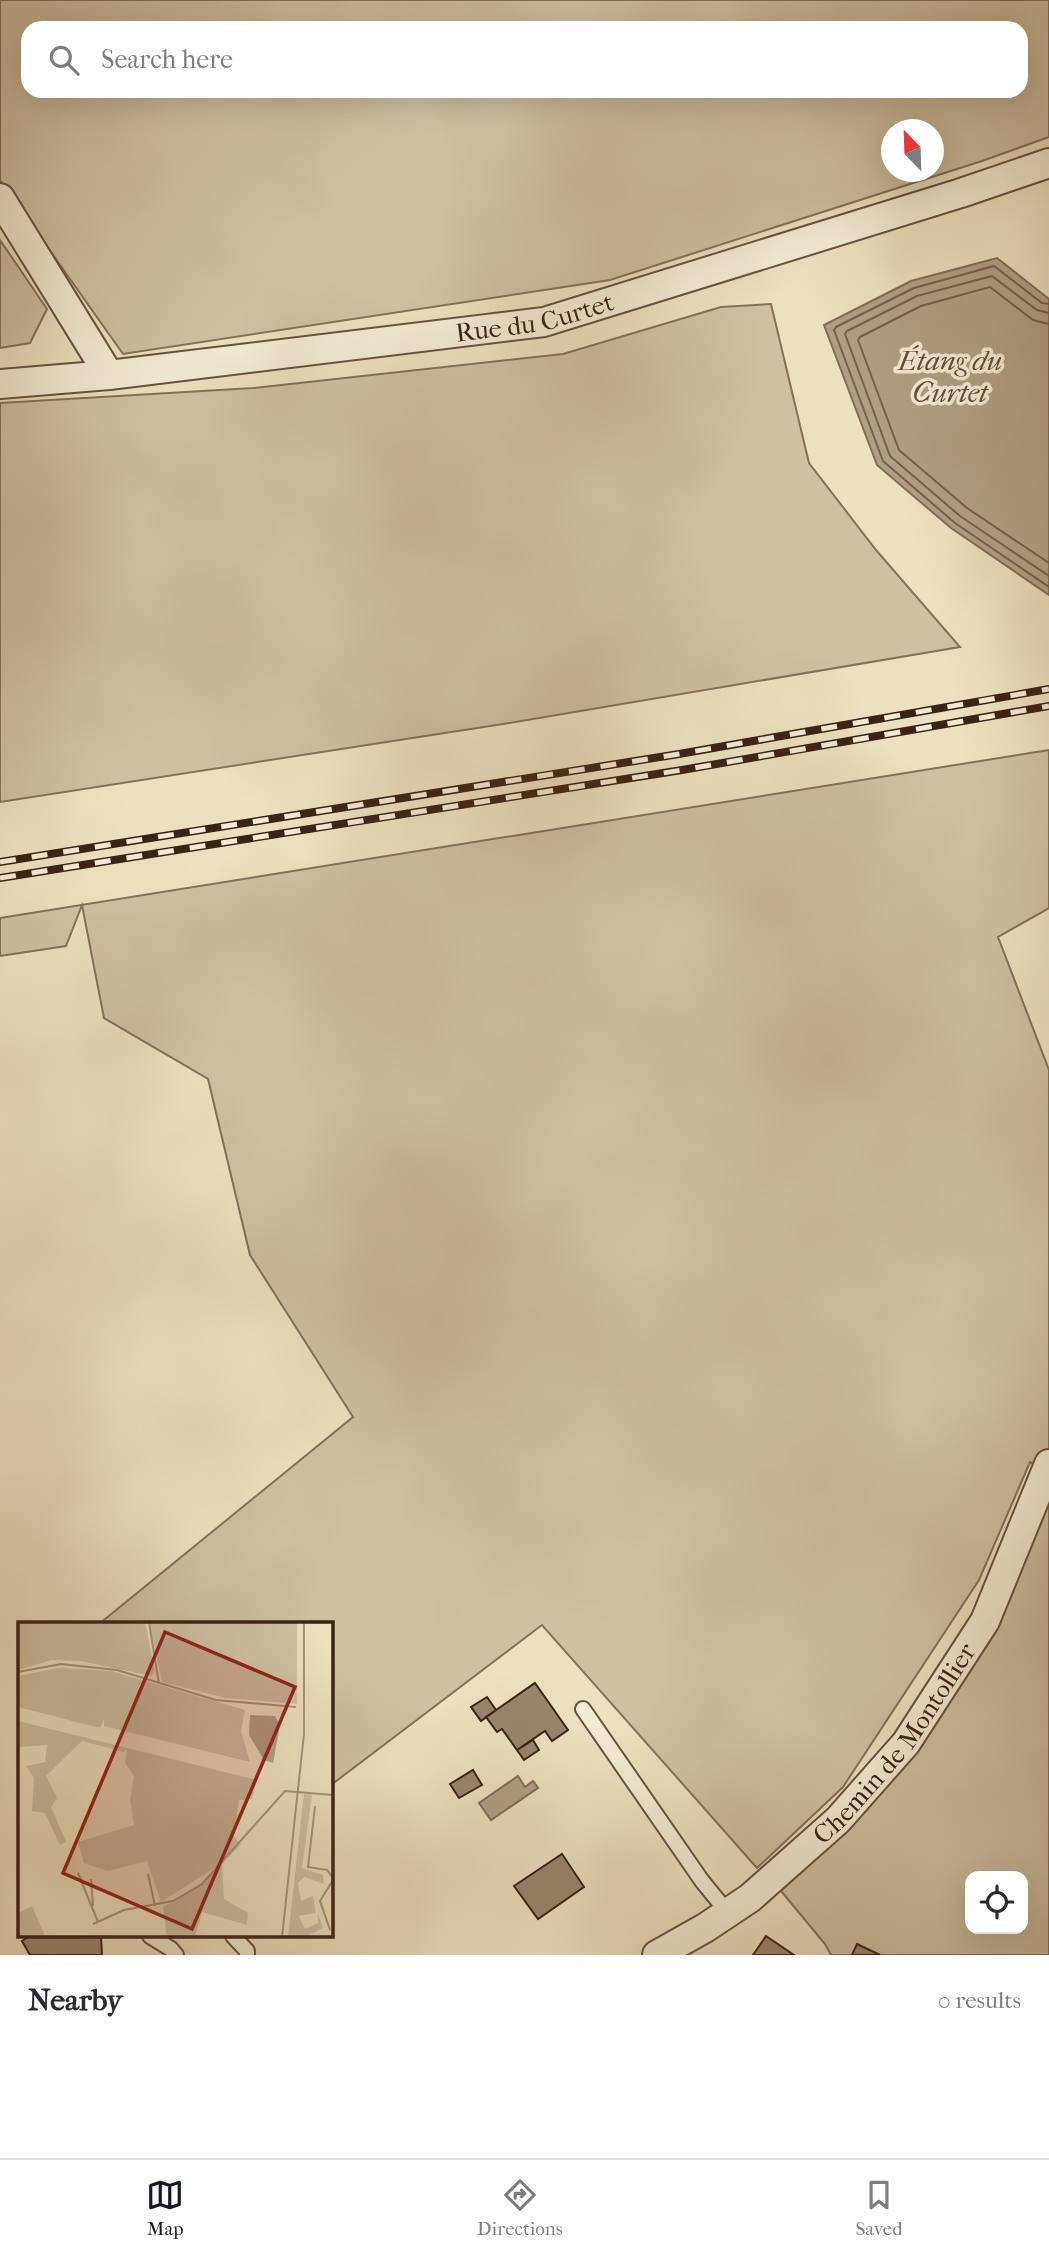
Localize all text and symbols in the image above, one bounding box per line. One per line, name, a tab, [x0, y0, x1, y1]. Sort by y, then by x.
search box	[21, 21, 1028, 98]
icon: search	[45, 41, 83, 79]
text: Search here	[101, 44, 233, 75]
north arrow	[881, 119, 944, 182]
street label: Rue du Curtet	[454, 286, 618, 348]
water label: Étang du Curtet	[896, 344, 1002, 409]
inset map	[18, 1622, 332, 1938]
street label: Chemin de Montollier	[807, 1637, 982, 1850]
map controls	[965, 1871, 1028, 1934]
button: locate	[965, 1871, 1028, 1934]
text: Nearby	[28, 1983, 123, 2018]
text: 0 results	[938, 1987, 1021, 2014]
tab: Map	[146, 2176, 184, 2240]
tab: Directions	[477, 2176, 563, 2240]
tab: Saved	[855, 2176, 903, 2240]

